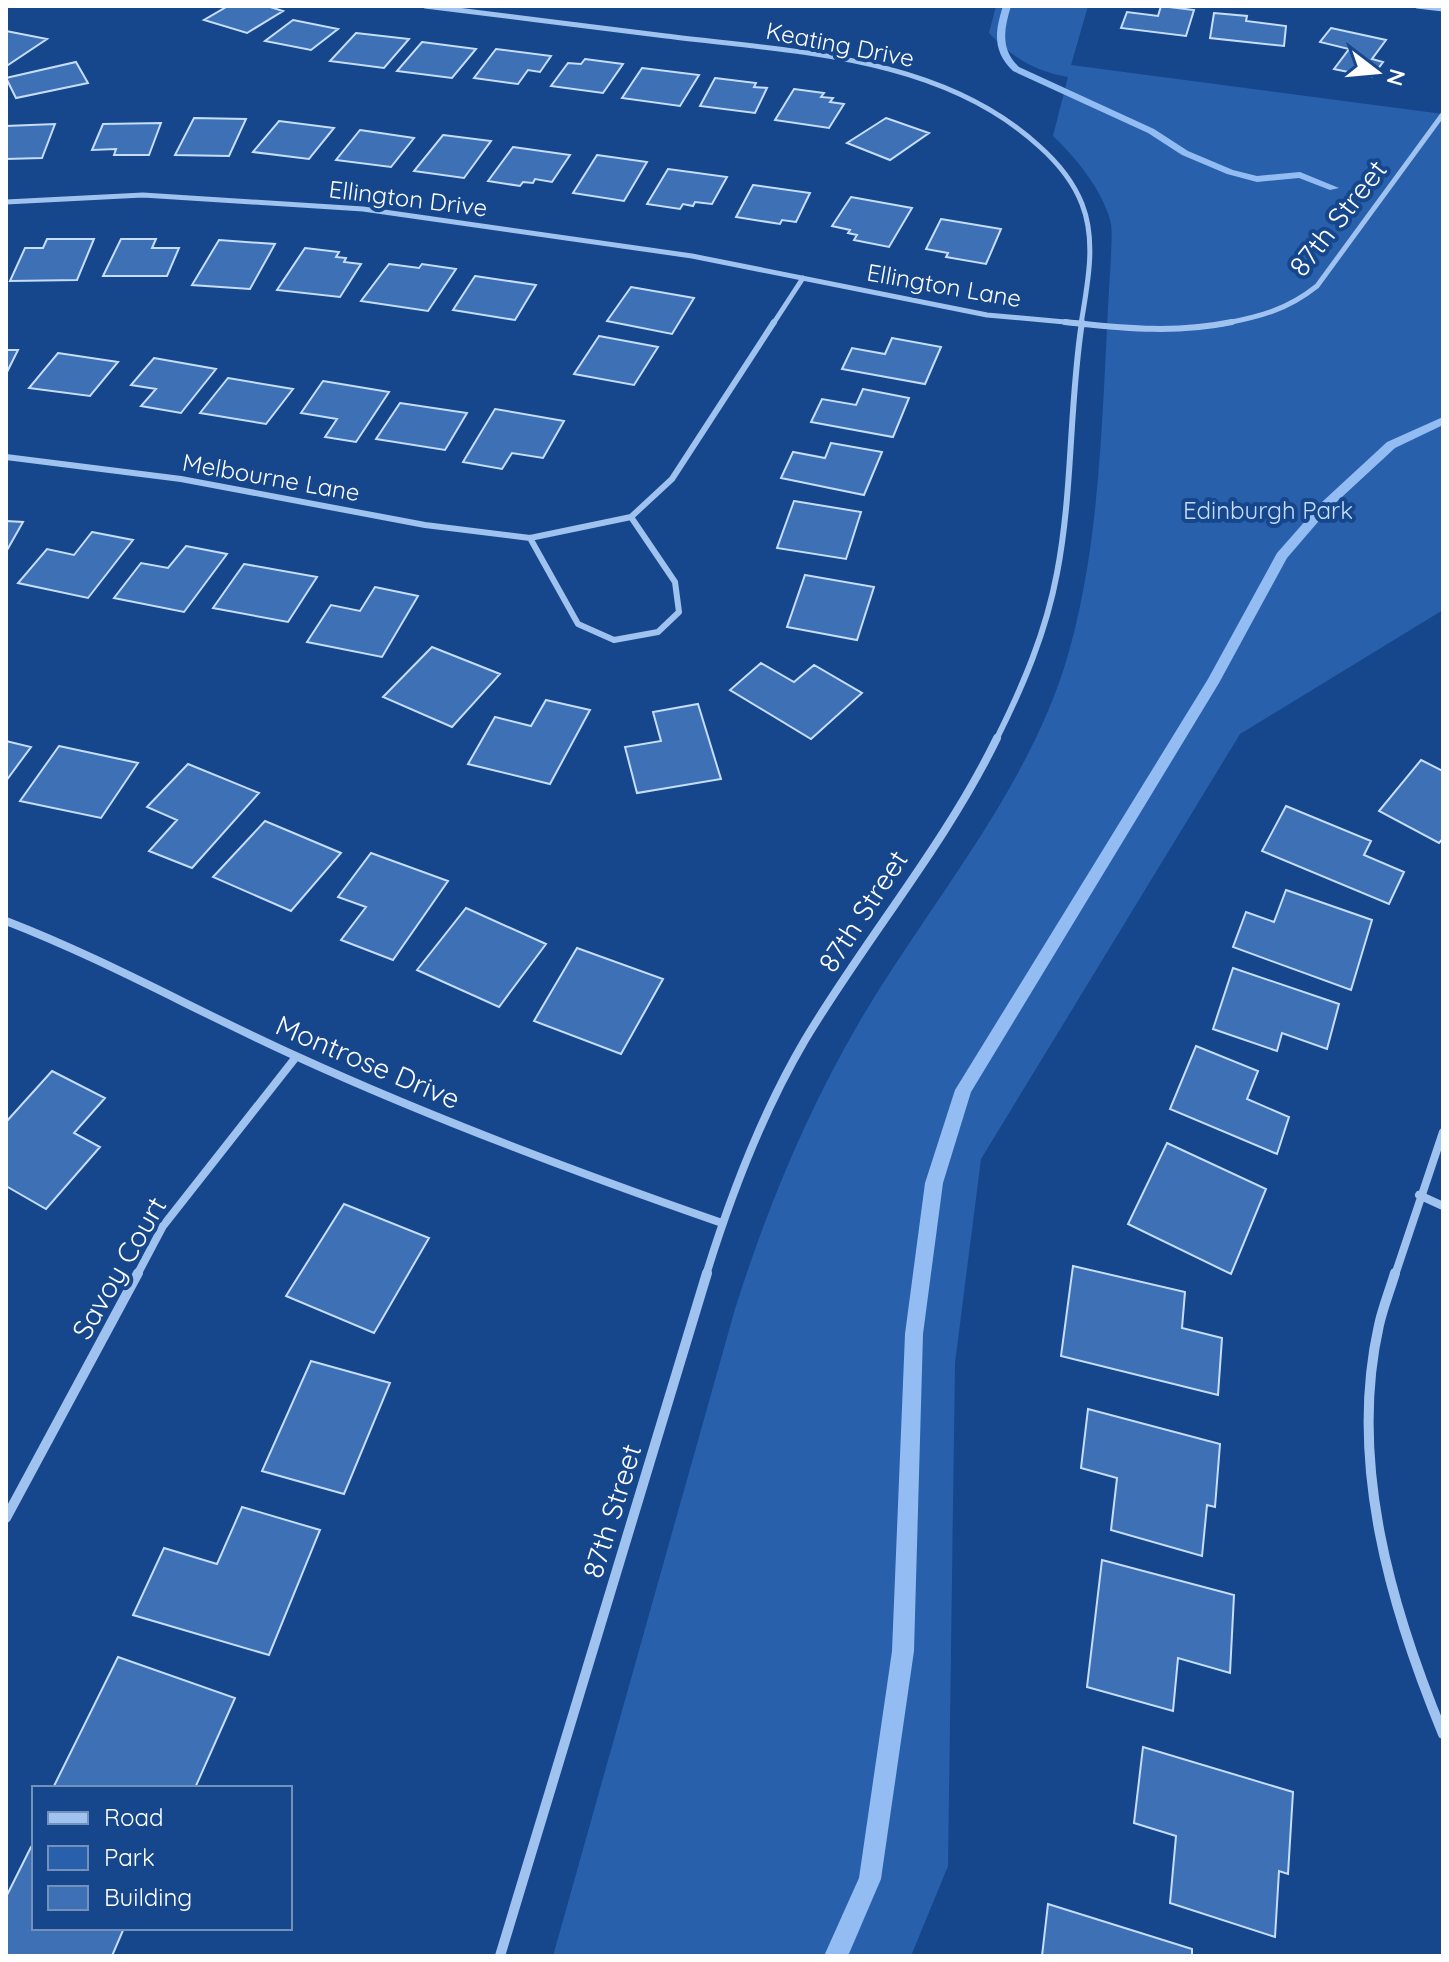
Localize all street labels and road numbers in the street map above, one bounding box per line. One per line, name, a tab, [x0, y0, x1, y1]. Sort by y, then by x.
street label: Keating Drive	[764, 15, 917, 73]
street label: 87th Street	[1281, 152, 1394, 283]
street label: Ellington Drive	[327, 173, 489, 223]
street label: Ellington Lane	[865, 257, 1024, 313]
street label: Melbourne Lane	[180, 447, 362, 507]
street label: 87th Street	[810, 843, 915, 978]
street label: Montrose Drive	[271, 1007, 466, 1116]
street label: Savoy Court	[64, 1190, 173, 1345]
street label: 87th Street	[575, 1440, 648, 1582]

